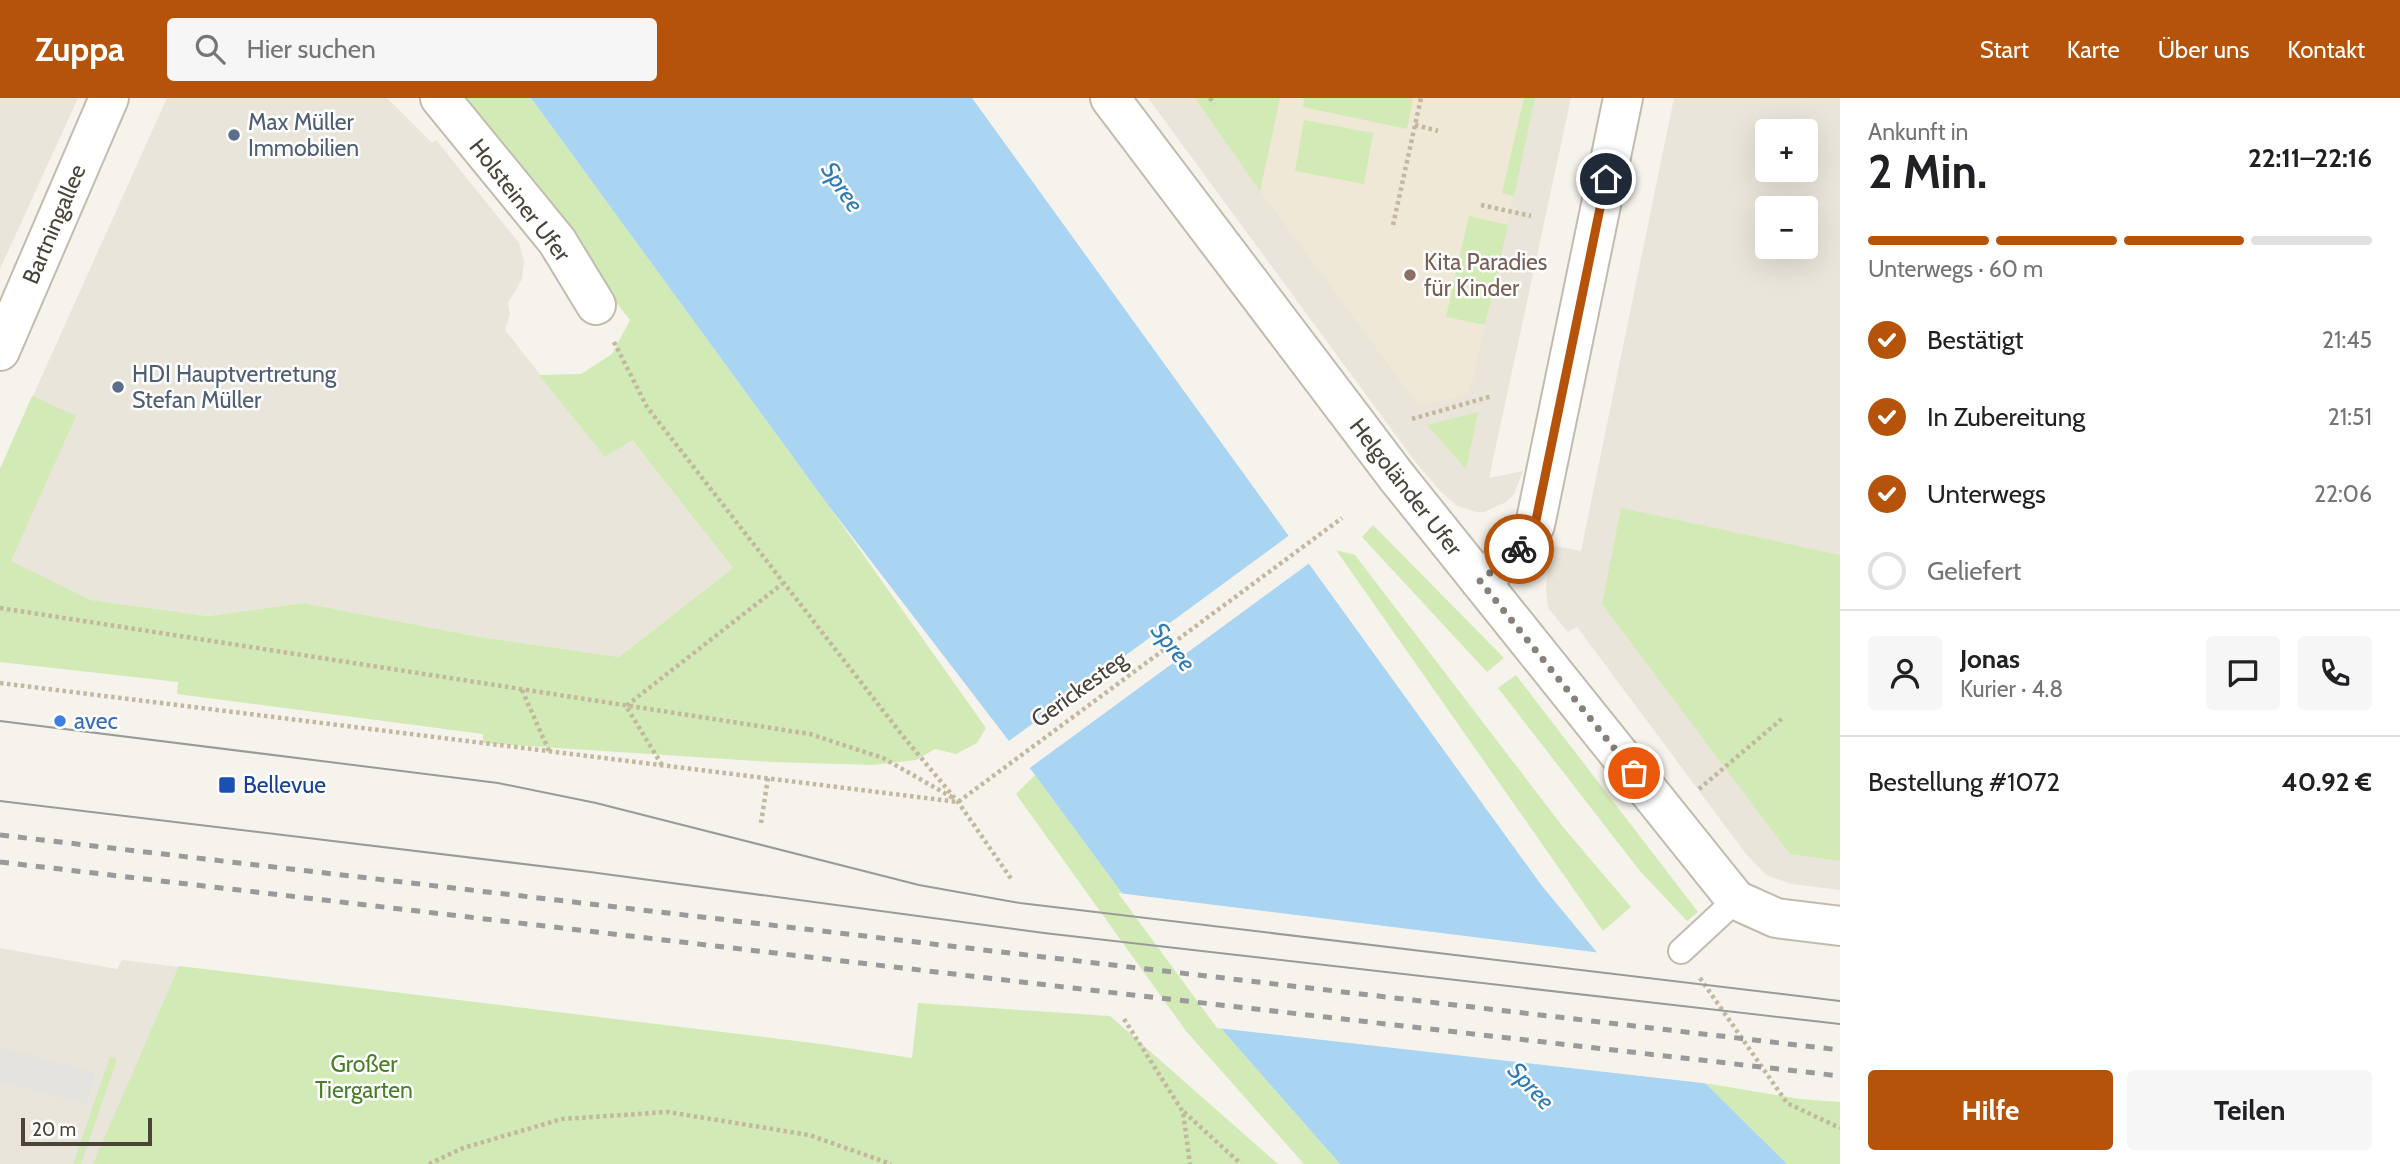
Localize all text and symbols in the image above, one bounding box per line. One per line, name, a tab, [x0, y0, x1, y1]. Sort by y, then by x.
search box	[167, 18, 657, 81]
text: Zuppa	[35, 29, 125, 69]
icon: search	[191, 30, 229, 68]
text: Hier suchen	[247, 33, 376, 65]
text: Start	[1980, 35, 2029, 64]
text: Karte	[2067, 35, 2120, 64]
text: Über uns	[2158, 35, 2249, 64]
text: Kontakt	[2287, 35, 2365, 64]
place label: Max Müller Immobilien	[248, 108, 359, 162]
text: Ankunft in	[1868, 118, 1968, 146]
map controls	[1755, 119, 1818, 259]
button: +	[1755, 119, 1818, 182]
marker: Max Müller Immobilien	[226, 127, 242, 143]
street label: Holsteiner Ufer	[463, 133, 577, 267]
text: 22:11–22:16	[2248, 142, 2372, 174]
text: 2 Min.	[1868, 144, 1987, 200]
pin	[1576, 149, 1636, 209]
water label: Spree	[815, 156, 870, 217]
street label: Bartningallee	[16, 160, 92, 288]
icon: home	[1587, 160, 1625, 198]
button: −	[1755, 196, 1818, 259]
place label: Kita Paradies für Kinder	[1424, 248, 1547, 302]
text: Unterwegs · 60 m	[1868, 255, 2043, 283]
marker: Kita Paradies für Kinder	[1402, 267, 1418, 283]
icon: check	[1868, 321, 1906, 359]
text: Bestätigt	[1927, 324, 2024, 356]
text: 21:45	[2322, 326, 2372, 354]
place label: HDI Hauptvertretung Stefan Müller	[132, 360, 337, 414]
marker: HDI Hauptvertretung Stefan Müller	[110, 379, 126, 395]
icon: check	[1868, 398, 1906, 436]
text: In Zubereitung	[1927, 401, 2085, 433]
text: 21:51	[2328, 403, 2372, 431]
street label: Helgoländer Ufer	[1344, 413, 1469, 562]
icon: check	[1868, 475, 1906, 513]
text: Unterwegs	[1927, 478, 2046, 510]
text: 22:06	[2314, 480, 2372, 508]
courier	[1484, 514, 1554, 584]
icon: bike	[1500, 530, 1538, 568]
text: Geliefert	[1927, 555, 2021, 587]
water label: Spree	[1145, 616, 1202, 677]
button: person	[1868, 636, 1942, 710]
button: chat	[2206, 636, 2280, 710]
button: phone	[2298, 636, 2372, 710]
text: Jonas	[1960, 643, 2020, 675]
street label: Gerickesteg	[1026, 645, 1133, 733]
text: Kurier · 4.8	[1960, 675, 2063, 703]
place label: avec	[74, 707, 118, 735]
marker: avec	[52, 713, 68, 729]
pin	[1604, 743, 1664, 803]
icon: bag	[1615, 754, 1653, 792]
text: Bestellung #1072	[1868, 766, 2060, 798]
text: 40.92 €	[2282, 766, 2372, 798]
place label: Bellevue	[243, 771, 326, 799]
marker: Bellevue	[217, 775, 237, 795]
park label: Großer Tiergarten	[315, 1050, 413, 1104]
water label: Spree	[1502, 1056, 1561, 1115]
button: Hilfe	[1868, 1070, 2113, 1150]
button: Teilen	[2127, 1070, 2372, 1150]
scale bar	[21, 1115, 152, 1147]
text: 20 m	[32, 1118, 76, 1141]

